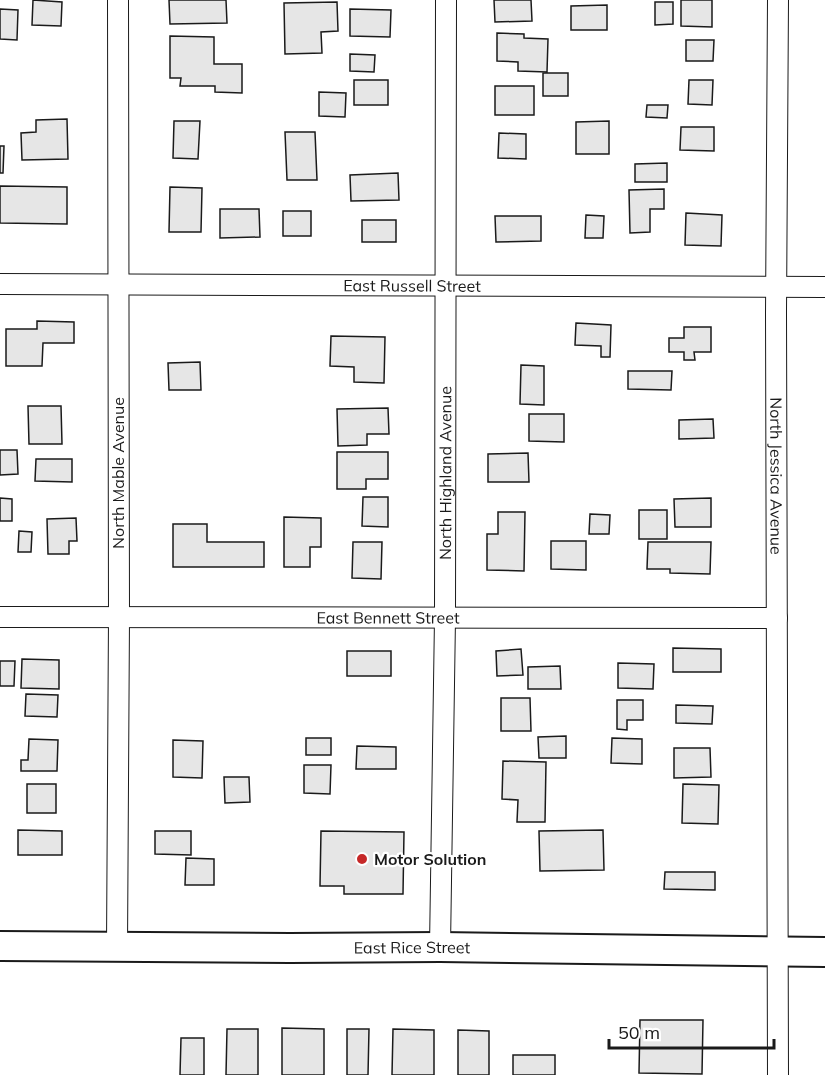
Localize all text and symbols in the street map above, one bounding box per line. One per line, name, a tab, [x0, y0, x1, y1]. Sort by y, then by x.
street label: East Russell Street	[343, 275, 481, 296]
street label: North Highland Avenue	[435, 386, 455, 560]
street label: North Mable Avenue	[108, 397, 128, 549]
street label: North Jessica Avenue	[766, 397, 787, 555]
street label: East Bennett Street	[316, 607, 460, 628]
place label: Motor Solution	[374, 849, 486, 869]
marker: Motor Solution	[355, 852, 369, 866]
street label: East Rice Street	[354, 937, 471, 958]
scale bar	[609, 1012, 774, 1050]
text: 50 m	[618, 1021, 660, 1044]

